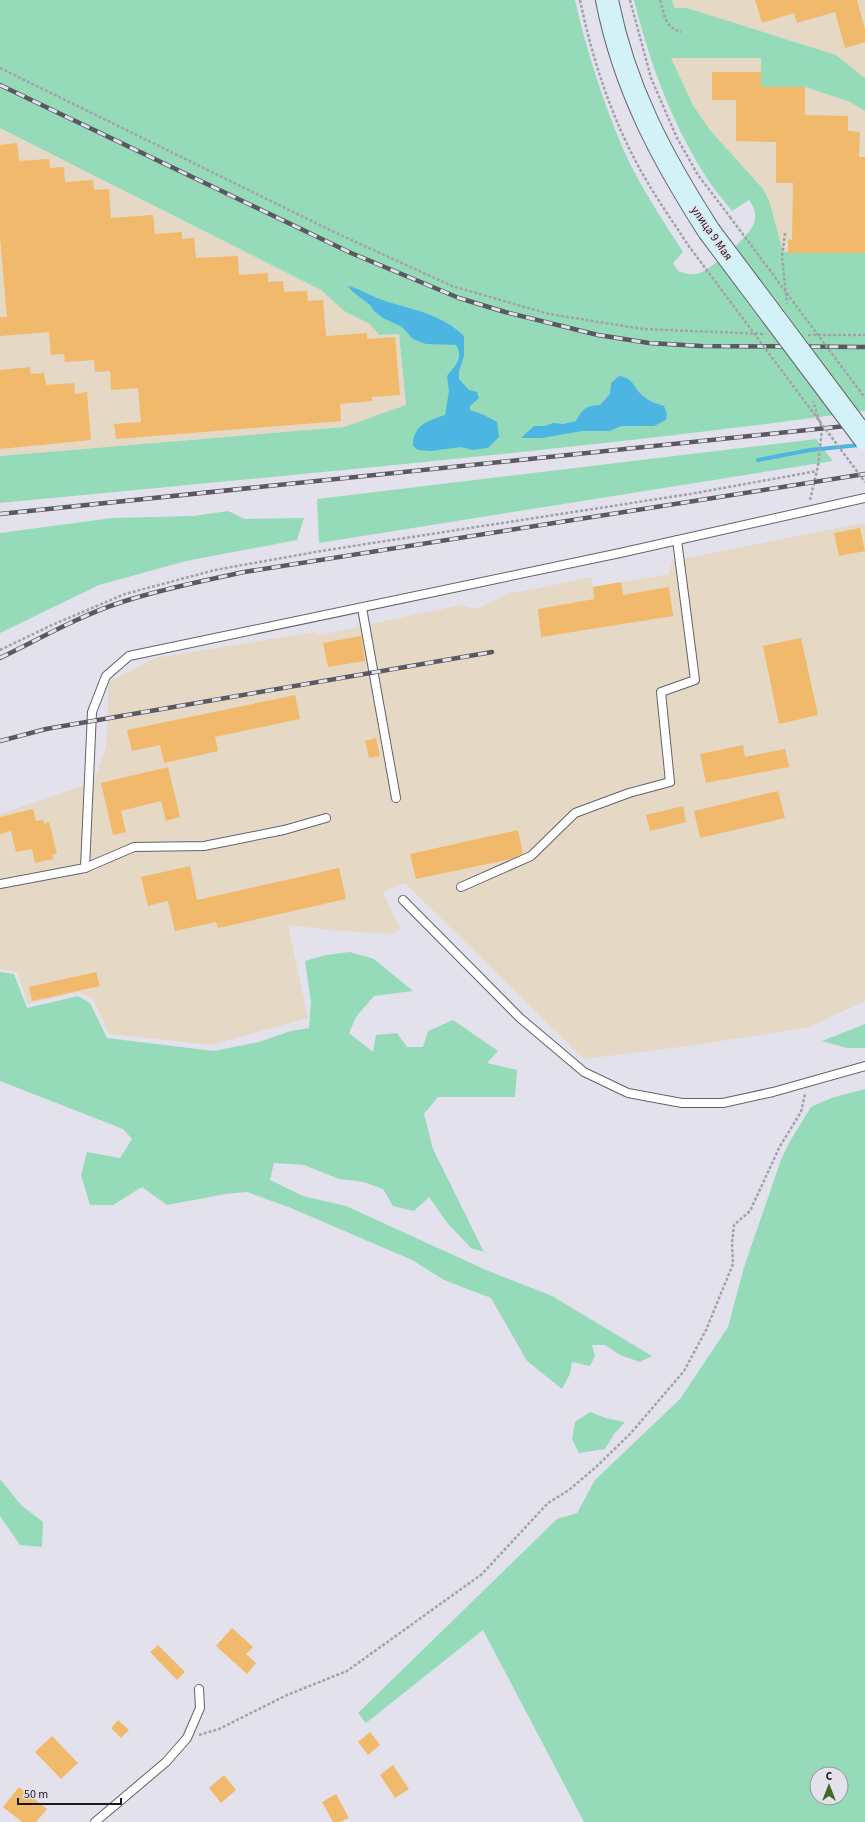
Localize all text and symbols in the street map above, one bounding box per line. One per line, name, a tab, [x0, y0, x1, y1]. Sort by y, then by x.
street label: улица 9 Мая	[687, 203, 737, 264]
north arrow	[809, 1766, 849, 1806]
text: С	[826, 1769, 833, 1784]
scale bar	[18, 1780, 121, 1806]
text: 50 m	[24, 1786, 48, 1803]

